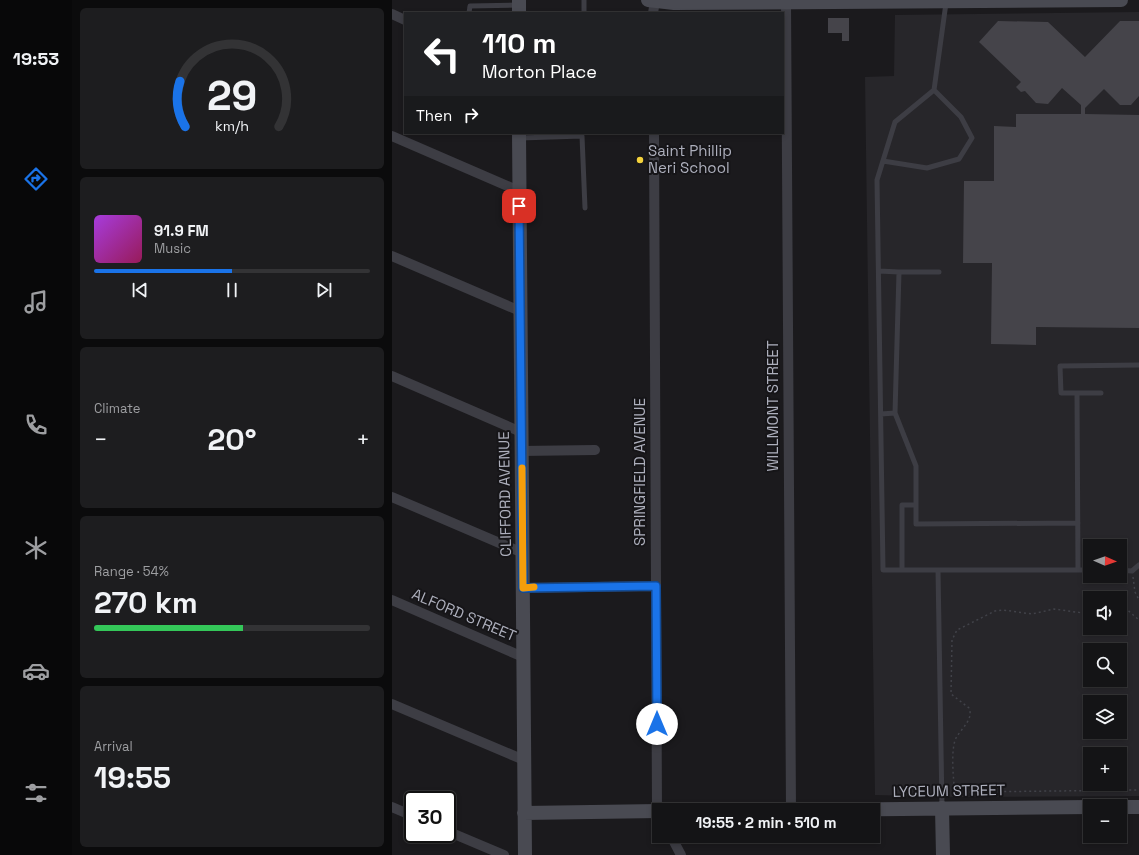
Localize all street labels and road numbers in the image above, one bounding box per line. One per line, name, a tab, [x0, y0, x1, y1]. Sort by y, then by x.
street label: WILLMONT STREET	[763, 340, 782, 472]
street label: SPRINGFIELD AVENUE	[630, 398, 649, 546]
street label: CLIFFORD AVENUE	[494, 431, 515, 557]
street label: ALFORD STREET	[409, 584, 519, 645]
street label: LYCEUM STREET	[892, 780, 1006, 801]

